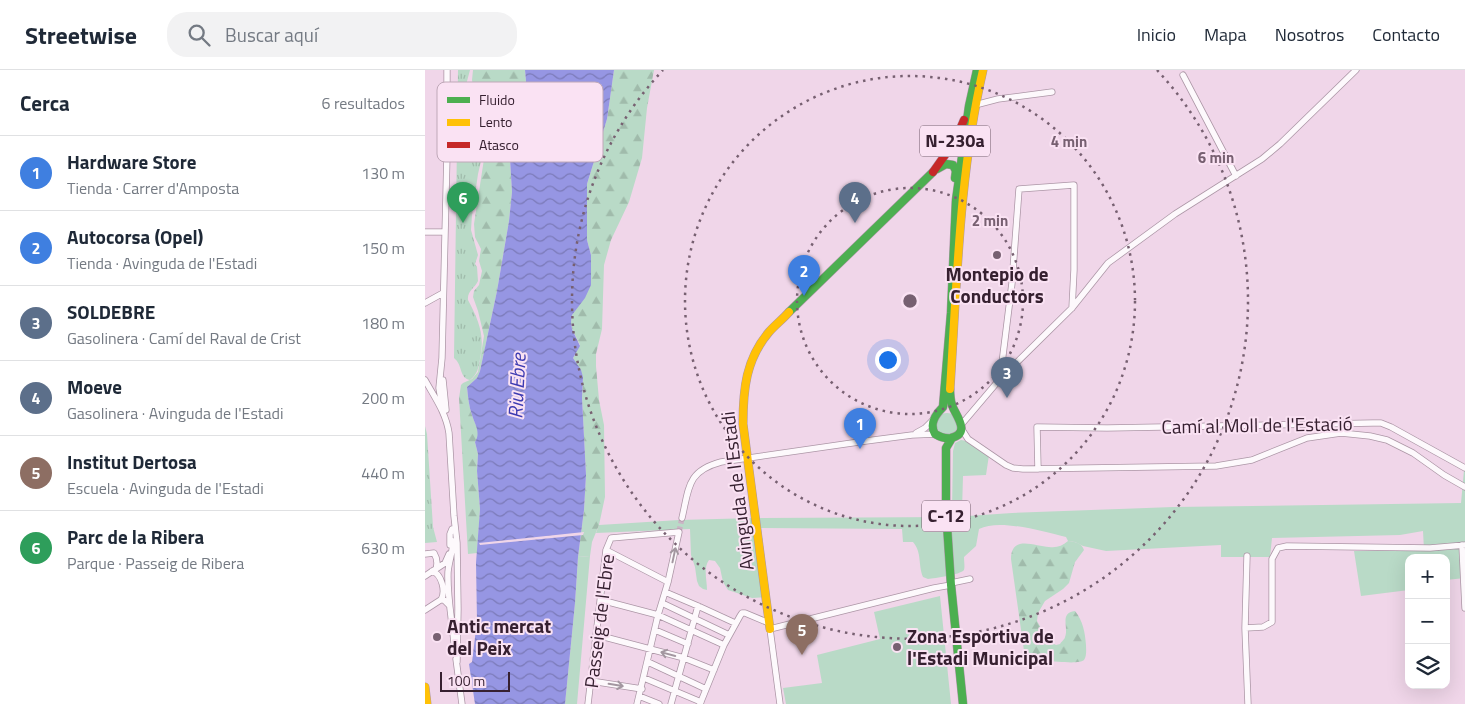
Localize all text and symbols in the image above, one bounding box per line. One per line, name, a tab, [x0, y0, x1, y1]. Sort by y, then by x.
search box	[167, 12, 517, 57]
text: Streetwise	[25, 17, 137, 53]
text: Buscar aquí	[225, 20, 318, 49]
icon: search	[185, 21, 213, 49]
text: Inicio	[1137, 21, 1176, 48]
text: Mapa	[1204, 21, 1247, 48]
text: Nosotros	[1275, 21, 1344, 48]
text: Contacto	[1372, 21, 1440, 48]
legend	[437, 82, 603, 162]
text: Cerca	[20, 87, 70, 119]
text: Fluido	[479, 89, 515, 110]
text: 6 resultados	[321, 91, 405, 115]
text: Lento	[479, 111, 513, 132]
road number: N-230a	[920, 126, 990, 156]
text: 4 min	[1051, 130, 1087, 153]
text: Atasco	[479, 134, 519, 155]
text: 6 min	[1198, 146, 1234, 169]
text: Hardware Store	[67, 147, 196, 176]
text: 1	[32, 161, 40, 185]
text: 130 m	[361, 161, 405, 185]
text: Tienda · Carrer d'Amposta	[67, 176, 239, 200]
pin: 6	[447, 182, 479, 223]
pin: 4	[839, 182, 871, 223]
text: 2 min	[972, 209, 1008, 232]
text: Autocorsa (Opel)	[67, 222, 203, 251]
text: 2	[32, 236, 40, 260]
text: 150 m	[361, 236, 405, 260]
marker: Montepio de Conductors	[991, 249, 1003, 261]
text: Tienda · Avinguda de l'Estadi	[67, 251, 257, 275]
pin: 2	[788, 255, 820, 296]
place label: Montepio de Conductors	[945, 259, 1049, 310]
centre of rings	[901, 292, 919, 310]
text: SOLDEBRE	[67, 297, 155, 326]
text: 3	[32, 311, 40, 335]
text: 180 m	[361, 311, 405, 335]
text: Gasolinera · Camí del Raval de Crist	[67, 326, 301, 350]
your location	[875, 347, 901, 373]
water label: Riu Ebre	[499, 351, 534, 419]
pin: 3	[991, 357, 1023, 398]
text: Moeve	[67, 372, 122, 401]
text: 4	[32, 386, 40, 410]
text: 200 m	[361, 386, 405, 410]
text: Gasolinera · Avinguda de l'Estadi	[67, 401, 283, 425]
pin: 1	[844, 408, 876, 449]
street label: Camí al Moll de l'Estació	[1161, 408, 1353, 441]
street label: Avinguda de l'Estadi	[712, 410, 761, 572]
text: Institut Dertosa	[67, 447, 197, 476]
text: 5	[32, 461, 40, 485]
text: 440 m	[361, 461, 405, 485]
text: Escuela · Avinguda de l'Estadi	[67, 476, 264, 500]
road number: C-12	[922, 501, 970, 532]
text: Parc de la Ribera	[67, 522, 204, 551]
text: 6	[32, 536, 40, 560]
text: 630 m	[361, 536, 405, 560]
one-way arrow	[670, 547, 679, 563]
text: Parque · Passeig de Ribera	[67, 551, 244, 575]
street label: Passeig de l'Ebre	[576, 552, 621, 690]
map controls	[1405, 554, 1450, 689]
button: +	[1405, 554, 1450, 599]
button: −	[1405, 599, 1450, 644]
place label: Antic mercat del Peix	[447, 611, 551, 662]
pin: 5	[786, 614, 818, 655]
place label: Zona Esportiva de l'Estadi Municipal	[907, 621, 1054, 672]
marker: Antic mercat del Peix	[431, 631, 443, 643]
marker: Zona Esportiva de l'Estadi Municipal	[891, 641, 903, 653]
button: layers	[1405, 644, 1450, 689]
one-way arrow	[660, 649, 676, 658]
scale bar	[440, 669, 510, 692]
text: 100 m	[447, 670, 485, 691]
one-way arrow	[608, 680, 624, 690]

